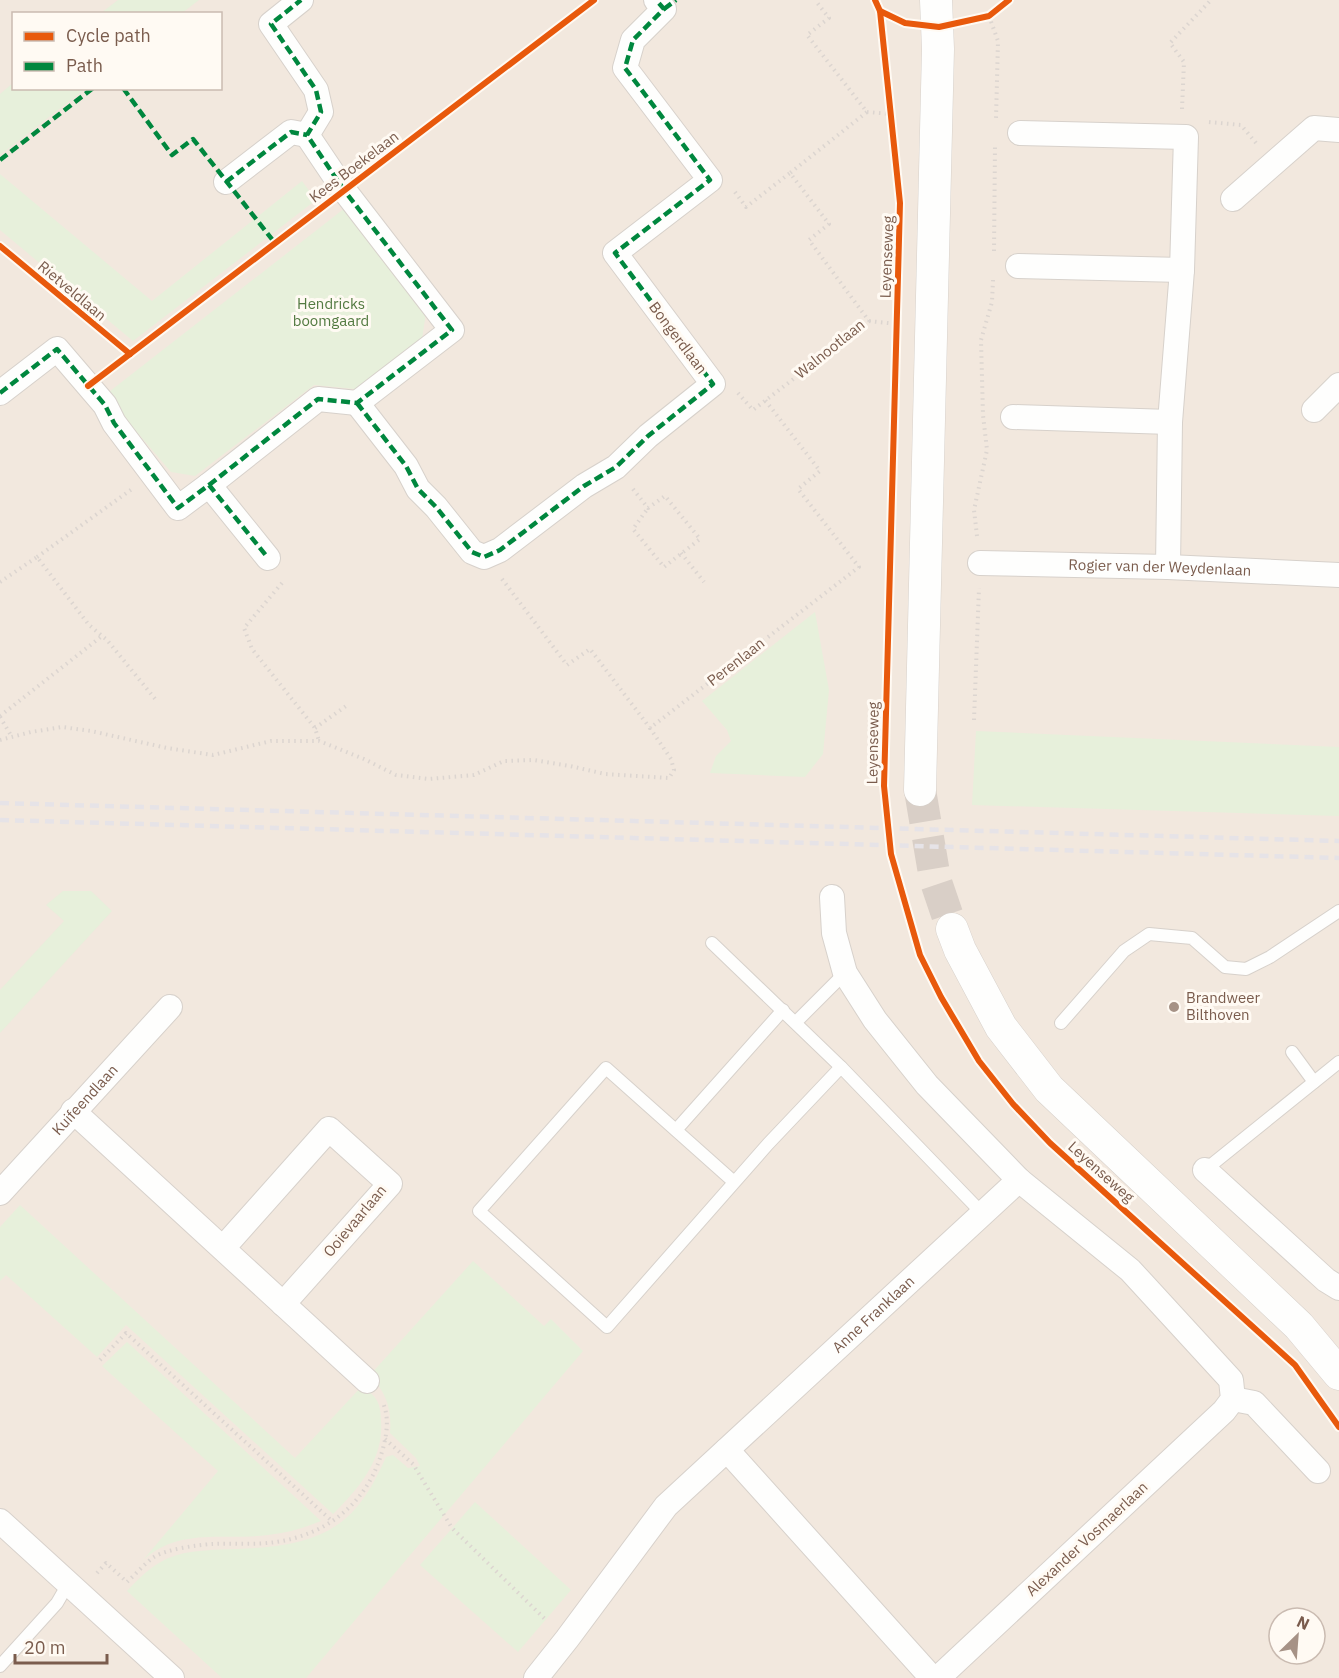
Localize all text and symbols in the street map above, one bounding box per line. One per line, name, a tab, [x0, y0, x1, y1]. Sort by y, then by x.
legend	[12, 12, 222, 90]
text: Cycle path	[66, 24, 151, 47]
text: Path	[66, 54, 103, 77]
street label: Kees Boekelaan	[305, 127, 402, 207]
street label: Leyenseweg	[876, 215, 897, 299]
street label: Rietveldlaan	[34, 256, 111, 325]
park label: Hendricks boomgaard	[293, 294, 369, 330]
street label: Bongerdlaan	[645, 298, 712, 378]
street label: Walnootlaan	[791, 315, 869, 383]
street label: Rogier van der Weydenlaan	[1068, 555, 1252, 580]
street label: Perenlaan	[703, 633, 768, 690]
street label: Leyenseweg	[862, 701, 883, 785]
place label: Brandweer Bilthoven	[1186, 988, 1260, 1024]
marker: Brandweer Bilthoven	[1167, 1000, 1181, 1014]
street label: Kuifeendlaan	[48, 1060, 122, 1139]
street label: Leyenseweg	[1064, 1137, 1138, 1206]
street label: Ooievaarlaan	[319, 1181, 390, 1261]
street label: Anne Franklaan	[828, 1271, 918, 1357]
street label: Alexander Vosmaerlaan	[1022, 1477, 1152, 1600]
north arrow	[1267, 1606, 1327, 1666]
text: N	[1294, 1611, 1313, 1634]
scale bar	[15, 1627, 106, 1665]
text: 20 m	[24, 1636, 66, 1659]

